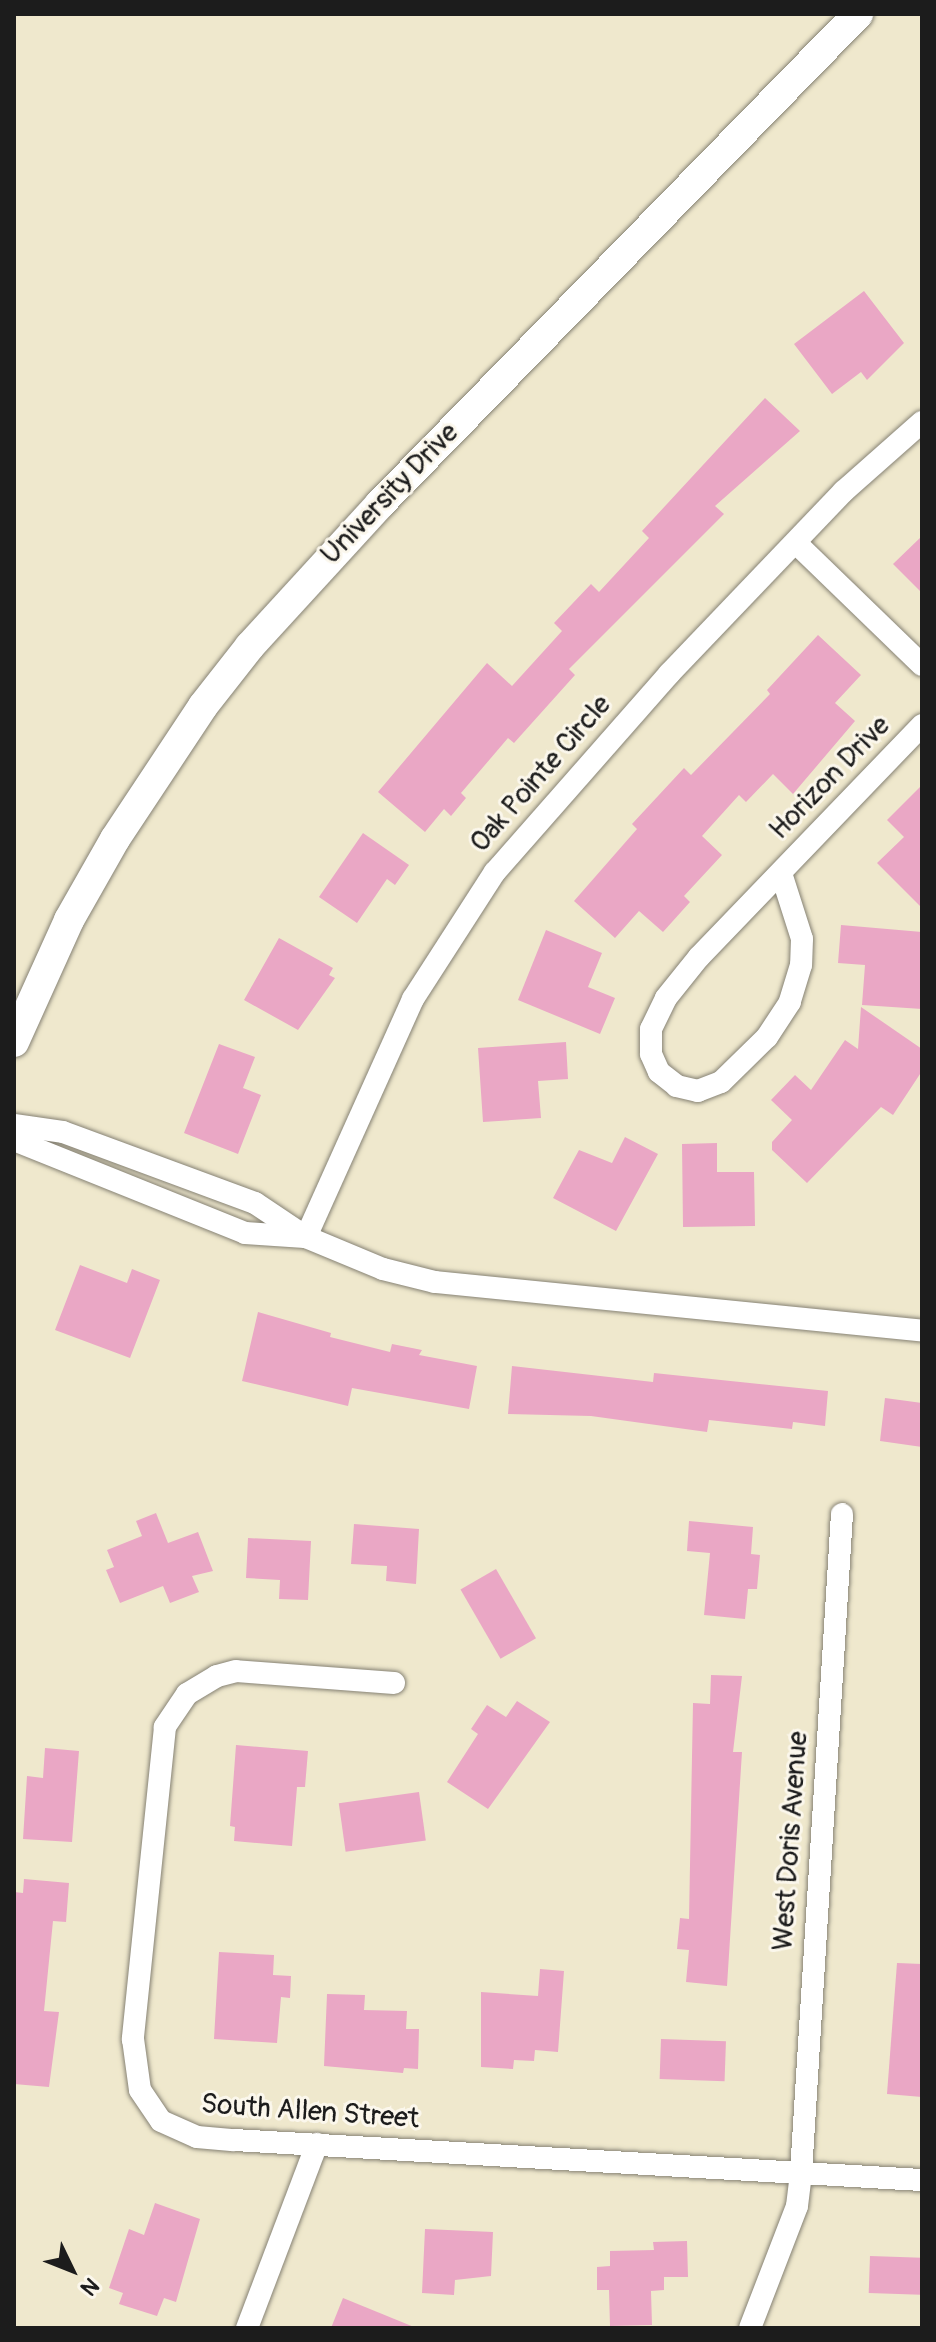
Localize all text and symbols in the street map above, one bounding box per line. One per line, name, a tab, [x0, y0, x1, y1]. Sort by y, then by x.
street label: University Drive	[314, 416, 466, 572]
street label: Oak Pointe Circle	[464, 688, 618, 860]
street label: Horizon Drive	[763, 709, 897, 847]
street label: West Doris Avenue	[767, 1730, 815, 1952]
street label: South Allen Street	[200, 2088, 420, 2136]
north arrow	[32, 2230, 112, 2310]
text: N	[74, 2271, 105, 2301]

